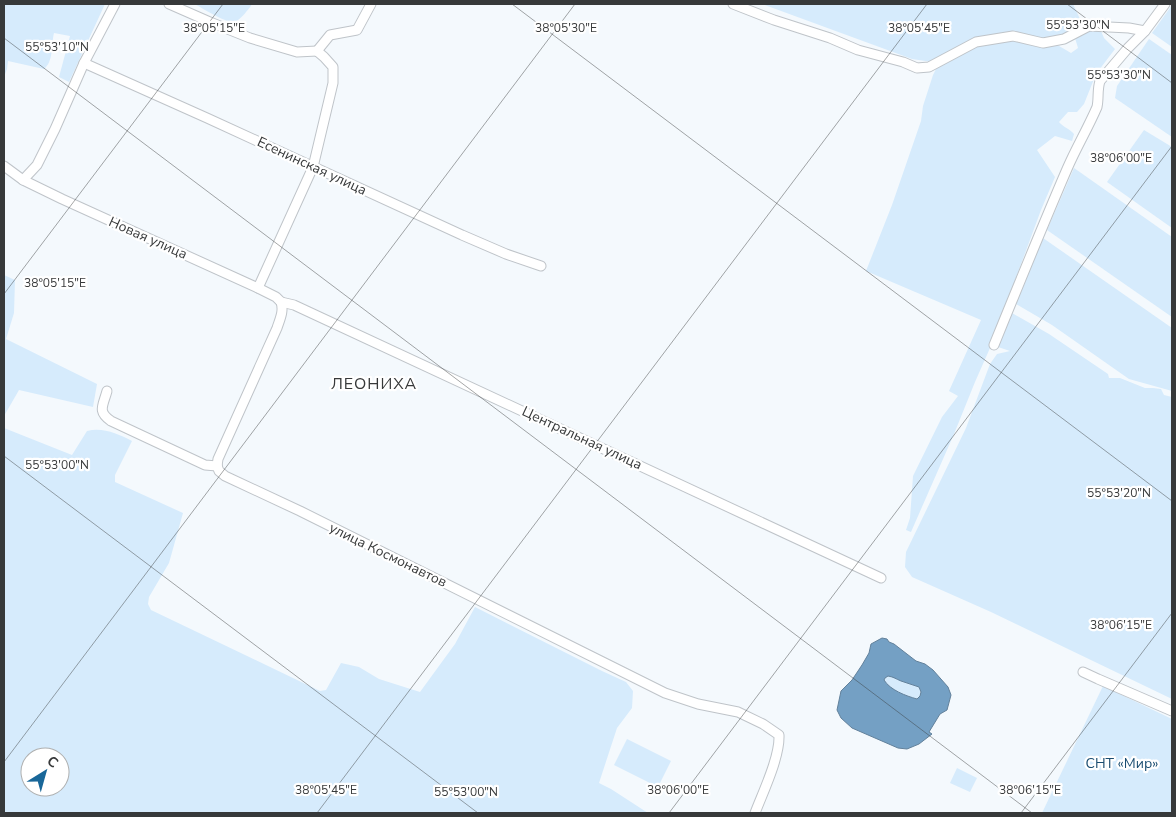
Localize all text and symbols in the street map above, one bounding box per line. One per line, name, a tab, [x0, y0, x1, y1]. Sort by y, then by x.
text: 55°53'30"N	[1046, 17, 1110, 33]
text: 38°05'15"E	[183, 20, 245, 36]
text: 38°05'30"E	[535, 20, 597, 36]
text: 38°05'45"E	[888, 20, 950, 36]
text: 55°53'10"N	[25, 39, 89, 55]
text: 55°53'30"N	[1087, 67, 1151, 83]
street label: Есенинская улица	[254, 132, 370, 200]
text: 38°06'00"E	[1090, 150, 1152, 166]
street label: Новая улица	[106, 212, 190, 264]
text: 38°05'15"E	[24, 275, 86, 291]
district label: ЛЕОНИХА	[331, 373, 417, 395]
street label: Центральная улица	[519, 402, 645, 474]
text: 55°53'00"N	[25, 457, 89, 473]
text: 55°53'20"N	[1087, 485, 1151, 501]
street label: улица Космонавтов	[326, 518, 450, 592]
text: 38°06'15"E	[1090, 617, 1152, 633]
north arrow	[20, 747, 70, 797]
text: С	[43, 752, 62, 773]
park label: СНТ «Мир»	[1085, 754, 1159, 773]
text: 38°05'45"E	[295, 782, 357, 798]
text: 38°06'00"E	[647, 782, 709, 798]
text: 38°06'15"E	[999, 782, 1061, 798]
text: 55°53'00"N	[434, 784, 498, 800]

